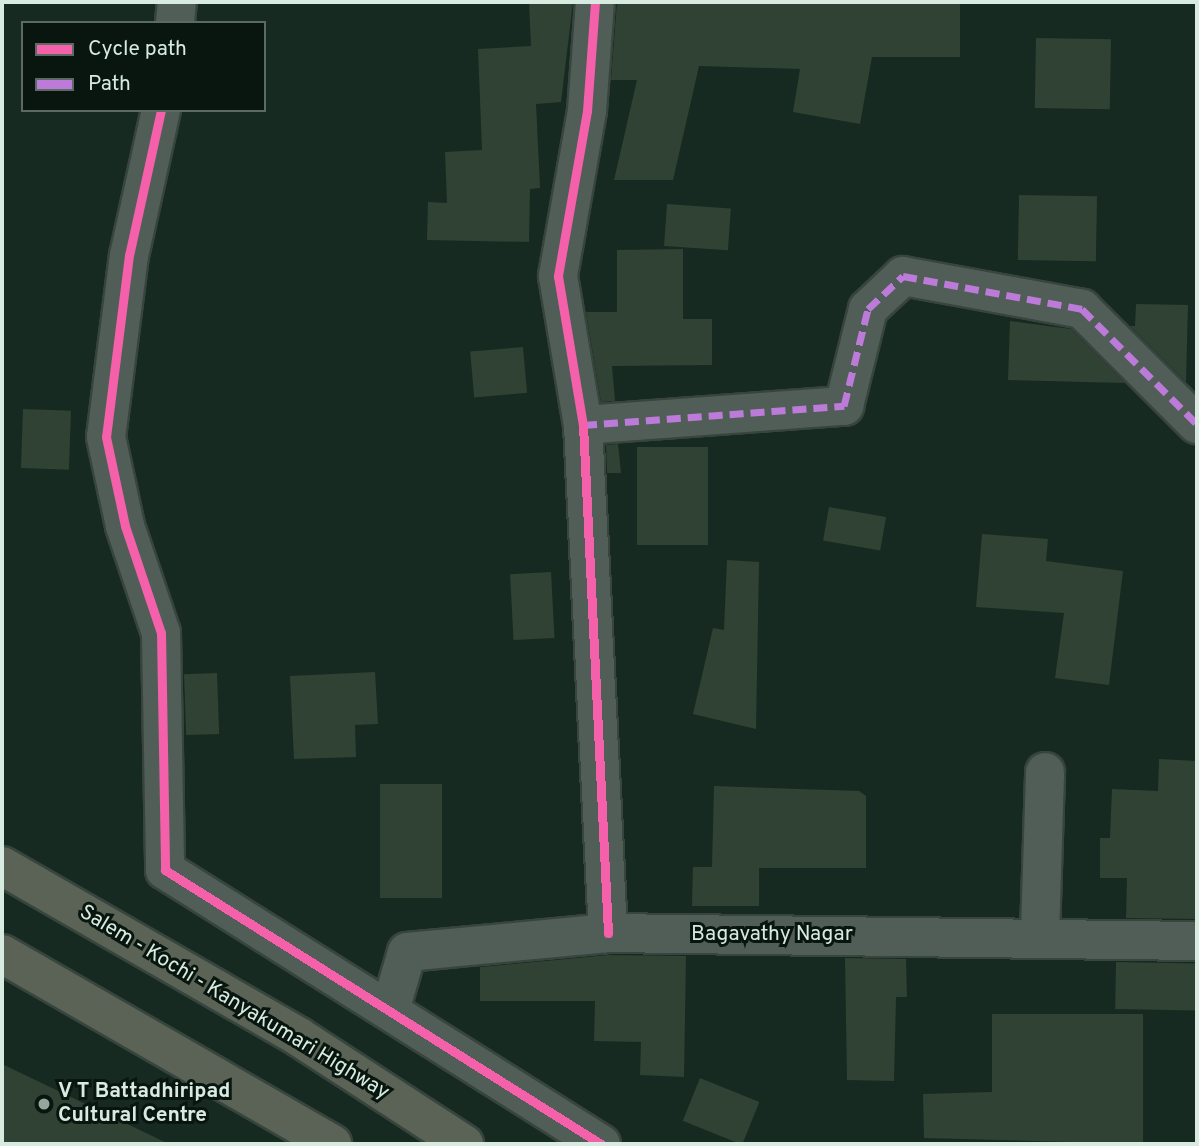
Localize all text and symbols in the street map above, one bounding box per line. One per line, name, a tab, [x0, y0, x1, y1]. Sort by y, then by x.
legend	[21, 21, 266, 112]
text: Cycle path	[88, 36, 187, 63]
text: Path	[88, 71, 131, 98]
street label: Salem - Kochi - Kanyakumari Highway	[74, 900, 394, 1106]
street label: Bagavathy Nagar	[691, 922, 853, 948]
place label: V T Battadhiripad Cultural Centre	[58, 1079, 231, 1129]
marker: V T Battadhiripad Cultural Centre	[36, 1096, 52, 1112]

